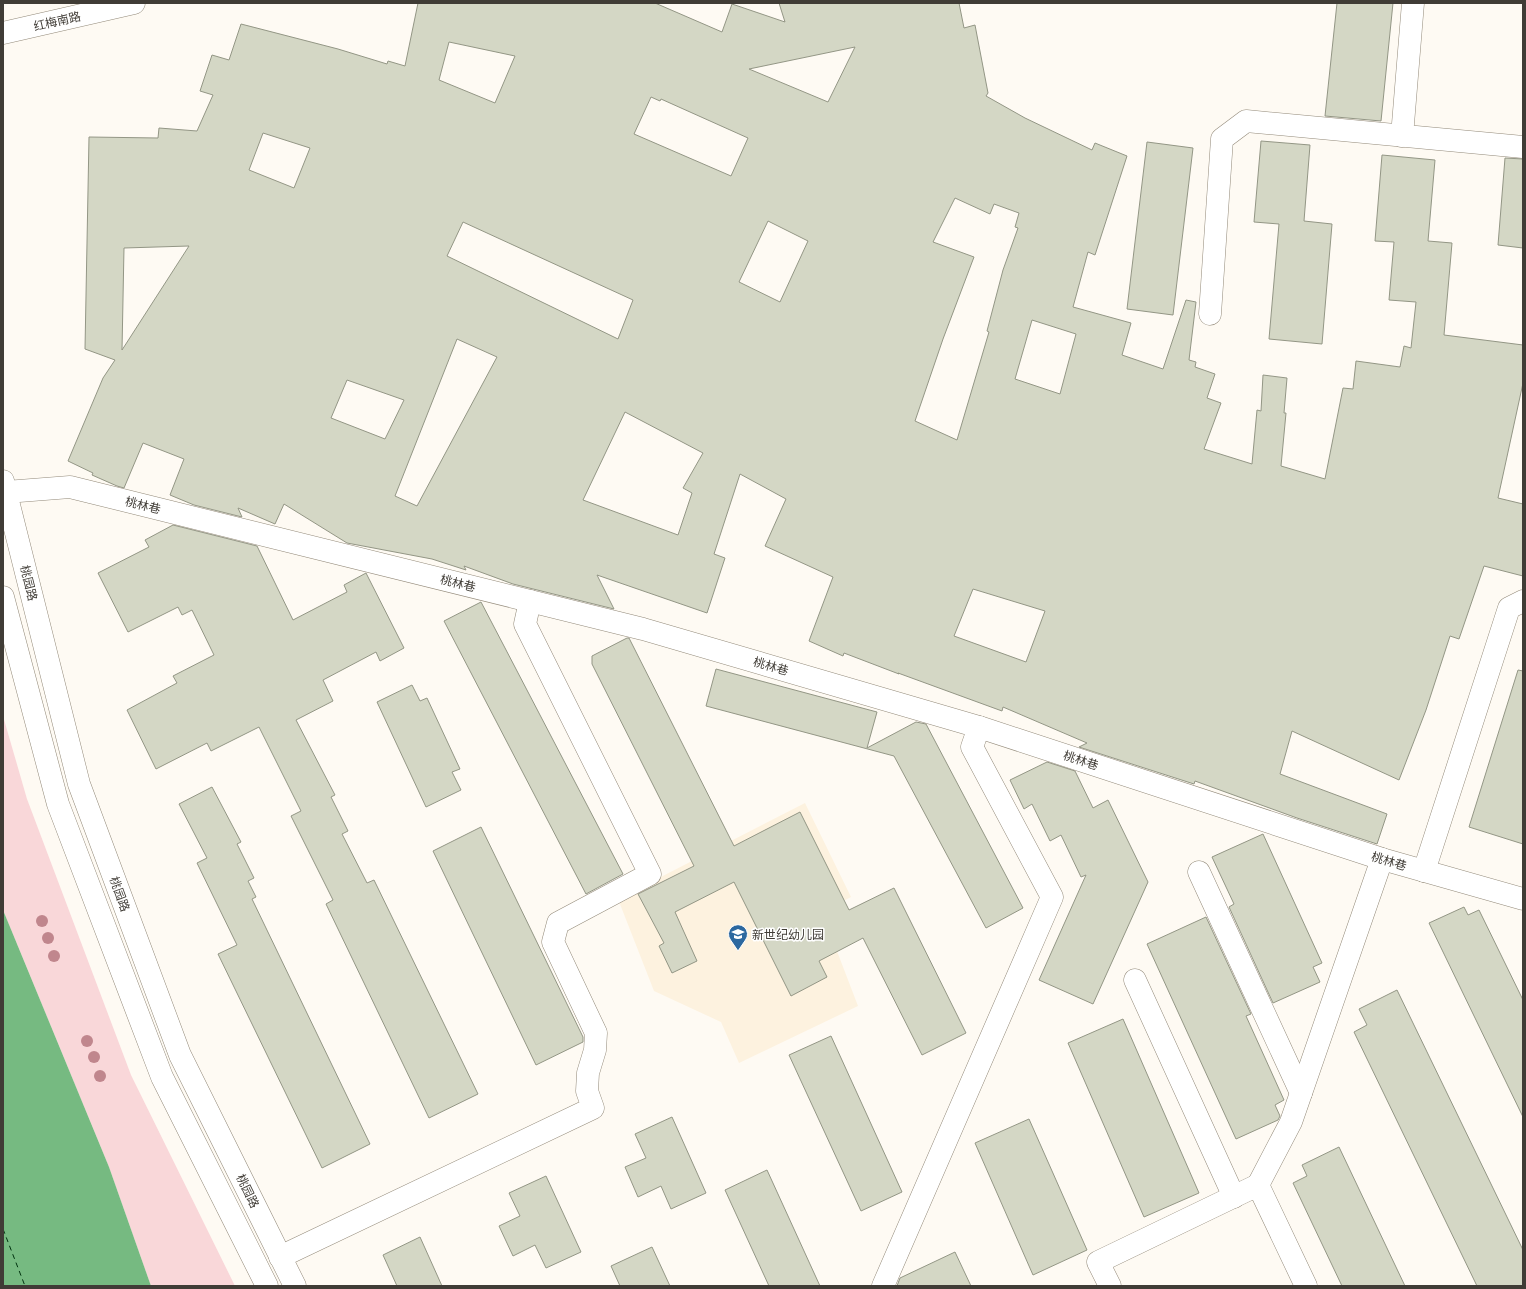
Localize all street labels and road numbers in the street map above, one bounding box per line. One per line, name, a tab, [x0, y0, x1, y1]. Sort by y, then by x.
street label: 红梅南路	[32, 8, 82, 34]
street label: 桃林巷	[124, 493, 162, 517]
street label: 桃园路	[17, 564, 41, 602]
street label: 桃林巷	[439, 571, 477, 595]
street label: 桃林巷	[752, 654, 790, 678]
street label: 桃林巷	[1062, 747, 1100, 773]
street label: 桃林巷	[1370, 849, 1408, 873]
street label: 桃园路	[107, 875, 133, 913]
street label: 桃园路	[233, 1172, 263, 1210]

